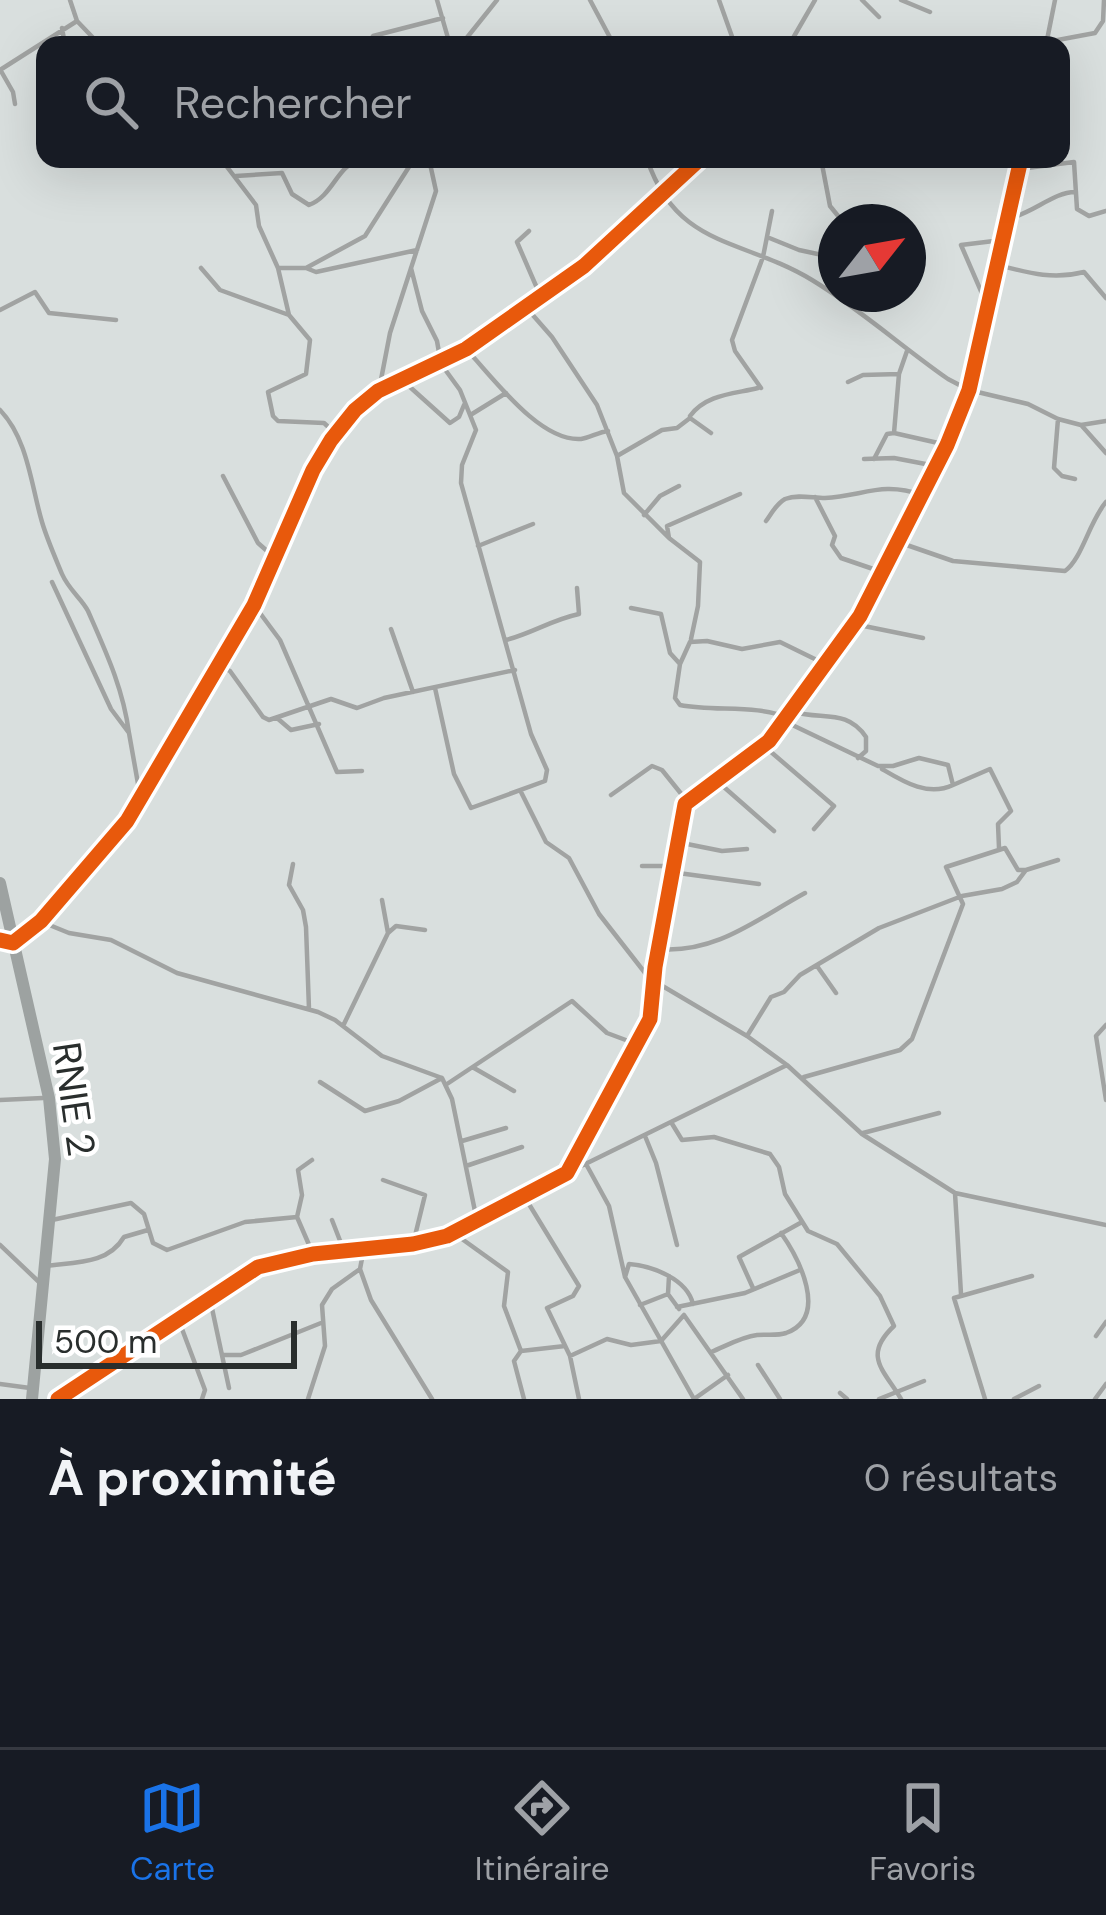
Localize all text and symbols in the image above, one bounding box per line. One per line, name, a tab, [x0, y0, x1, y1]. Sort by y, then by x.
search box	[36, 36, 1070, 168]
icon: search	[78, 69, 144, 135]
text: Rechercher	[174, 73, 412, 132]
north arrow	[818, 204, 926, 312]
street label: RNIE 2	[41, 1039, 107, 1159]
scale bar	[36, 1315, 297, 1368]
text: 500 m	[54, 1320, 157, 1363]
text: À proximité	[48, 1444, 337, 1511]
text: 0 résultats	[864, 1452, 1058, 1503]
tab: Carte	[130, 1775, 215, 1890]
tab: Itinéraire	[475, 1775, 610, 1890]
tab: Favoris	[869, 1775, 976, 1890]

